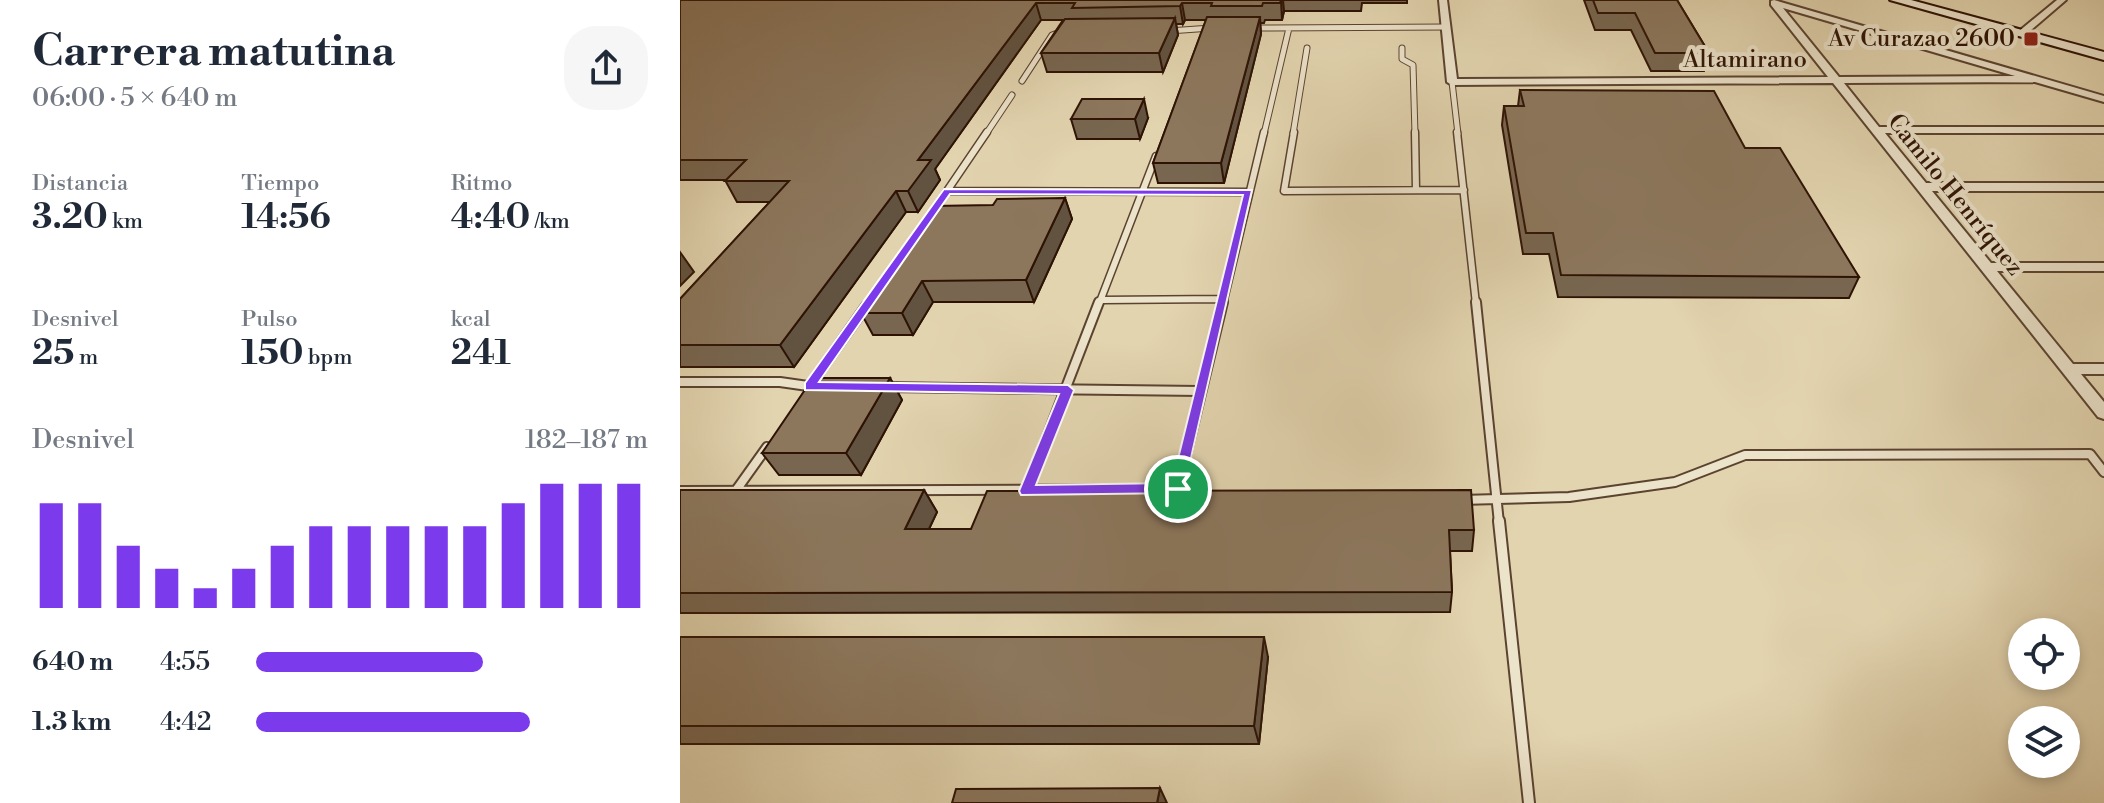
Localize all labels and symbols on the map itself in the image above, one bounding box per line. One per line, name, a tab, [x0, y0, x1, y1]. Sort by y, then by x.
place label: Av Curazao 2600	[1827, 24, 2015, 54]
marker: Av Curazao 2600	[2022, 30, 2040, 48]
street label: Altamirano	[1682, 45, 1807, 75]
street label: Camilo Henríquez	[1881, 108, 2029, 282]
pin	[1144, 455, 1212, 523]

